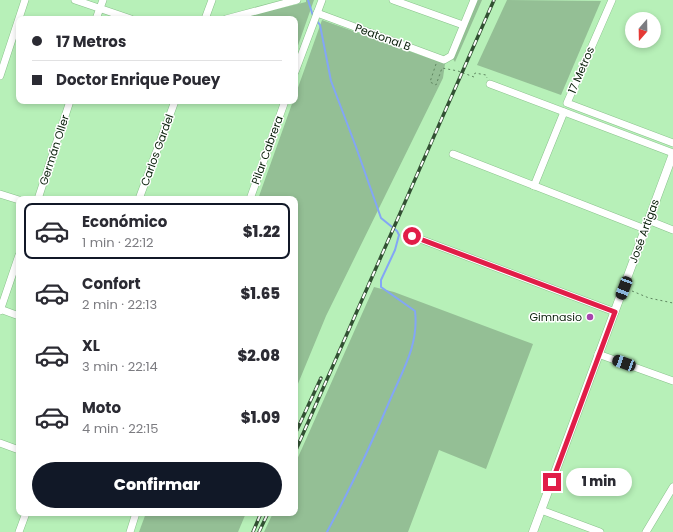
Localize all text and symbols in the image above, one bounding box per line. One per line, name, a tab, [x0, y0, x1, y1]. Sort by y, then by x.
north arrow	[625, 12, 661, 48]
map controls	[625, 12, 661, 48]
street label: Peatonal B	[353, 19, 413, 55]
text: 17 Metros	[56, 31, 126, 52]
street label: 17 Metros	[564, 44, 598, 96]
text: Doctor Enrique Pouey	[56, 69, 220, 90]
street label: Carlos Gardel	[137, 112, 177, 188]
street label: Germán Oller	[35, 113, 73, 187]
street label: Pilar Cabrera	[247, 113, 287, 187]
street label: José Artigas	[625, 196, 663, 265]
text: Económico	[82, 211, 167, 232]
icon: car	[34, 213, 70, 249]
text: $1.22	[243, 221, 280, 242]
route start	[403, 227, 421, 245]
text: 1 min · 22:12	[82, 233, 154, 252]
text: Confort	[82, 273, 141, 294]
icon: car	[34, 275, 70, 311]
car	[614, 275, 634, 301]
text: $1.65	[240, 283, 280, 304]
text: 2 min · 22:13	[82, 295, 157, 314]
place label: Gimnasio	[529, 309, 582, 325]
marker: Gimnasio	[585, 312, 595, 322]
text: XL	[82, 335, 100, 356]
icon: car	[34, 337, 70, 373]
text: $2.08	[237, 345, 280, 366]
car	[611, 353, 637, 373]
text: 3 min · 22:14	[82, 357, 158, 376]
text: Moto	[82, 397, 121, 418]
icon: car	[34, 399, 70, 435]
text: $1.09	[241, 407, 280, 428]
text: 4 min · 22:15	[82, 419, 158, 438]
button: Confirmar	[32, 462, 282, 508]
callout: 1 min	[566, 468, 632, 496]
text: 1 min	[582, 472, 616, 491]
route end	[543, 473, 561, 491]

